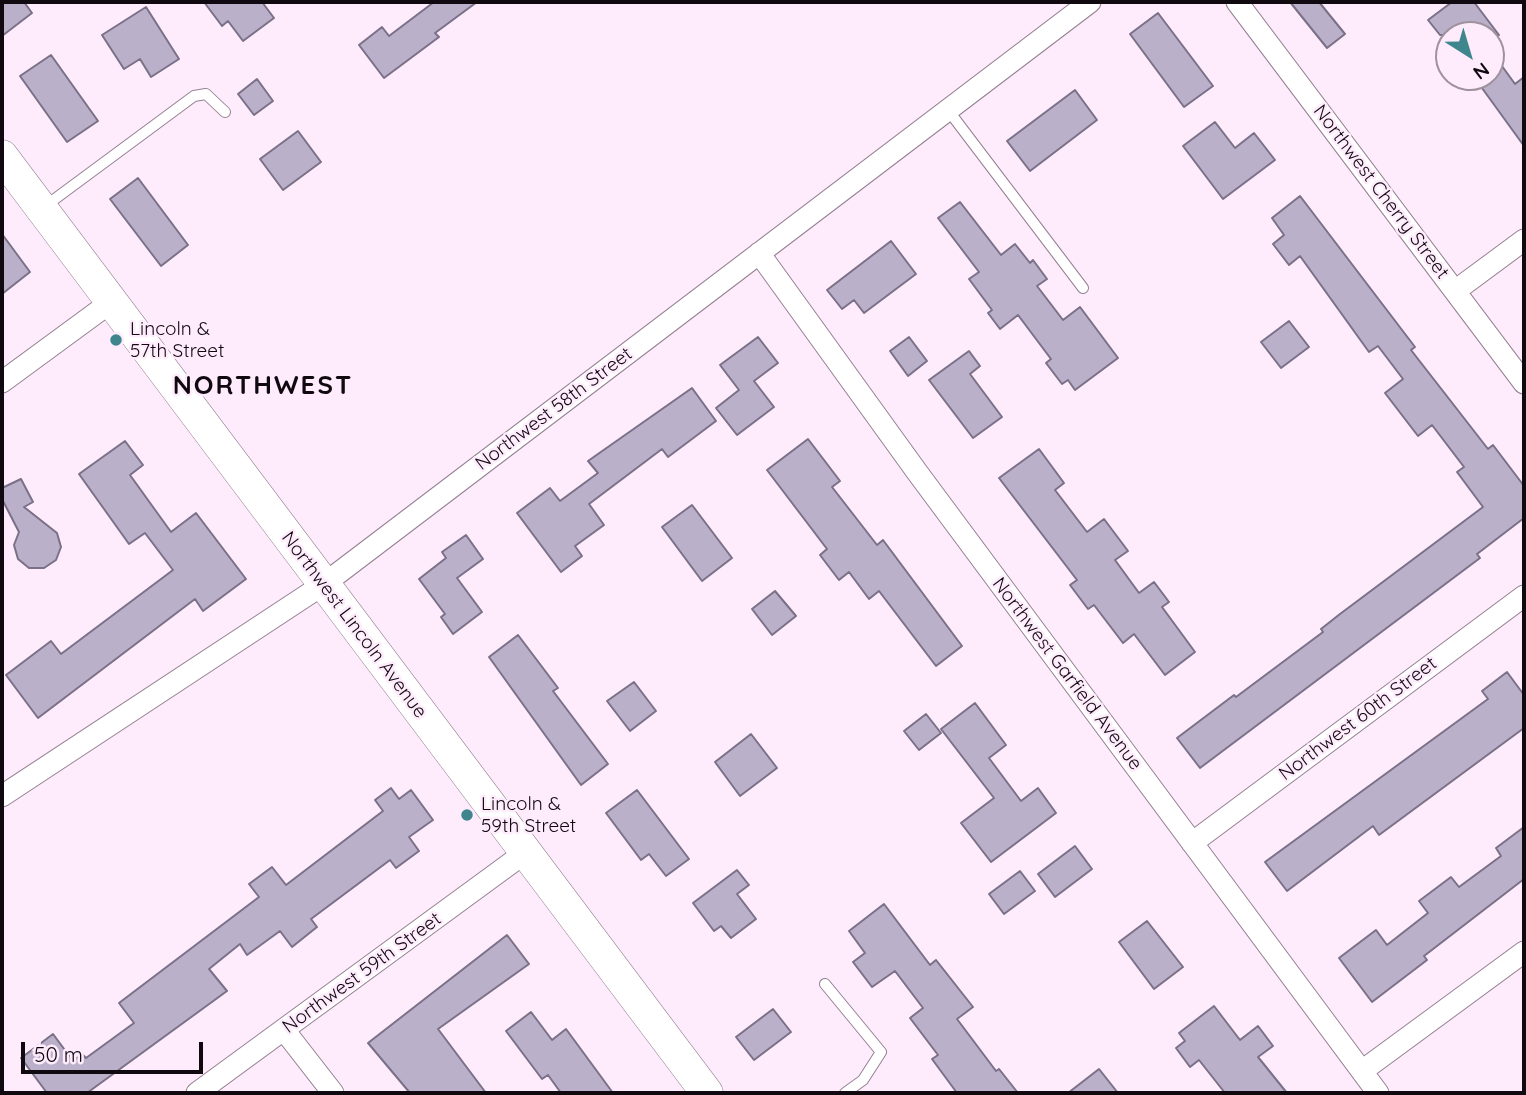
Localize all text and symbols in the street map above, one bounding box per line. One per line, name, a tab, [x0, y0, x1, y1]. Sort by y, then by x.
north arrow	[1435, 21, 1505, 91]
text: N	[1469, 57, 1494, 85]
street label: Northwest Cherry Street	[1308, 101, 1454, 283]
place label: Lincoln & 57th Street	[130, 318, 224, 362]
marker: Lincoln & 57th Street	[108, 332, 124, 348]
street label: Northwest 58th Street	[471, 343, 637, 475]
district label: NORTHWEST	[174, 370, 352, 402]
street label: Northwest Lincoln Avenue	[276, 527, 432, 723]
street label: Northwest Garfield Avenue	[987, 573, 1147, 775]
street label: Northwest 60th Street	[1275, 652, 1441, 786]
place label: Lincoln & 59th Street	[481, 793, 576, 837]
marker: Lincoln & 59th Street	[459, 807, 475, 823]
street label: Northwest 59th Street	[278, 908, 446, 1038]
scale bar	[24, 1028, 206, 1072]
text: 50 m	[34, 1041, 83, 1067]

